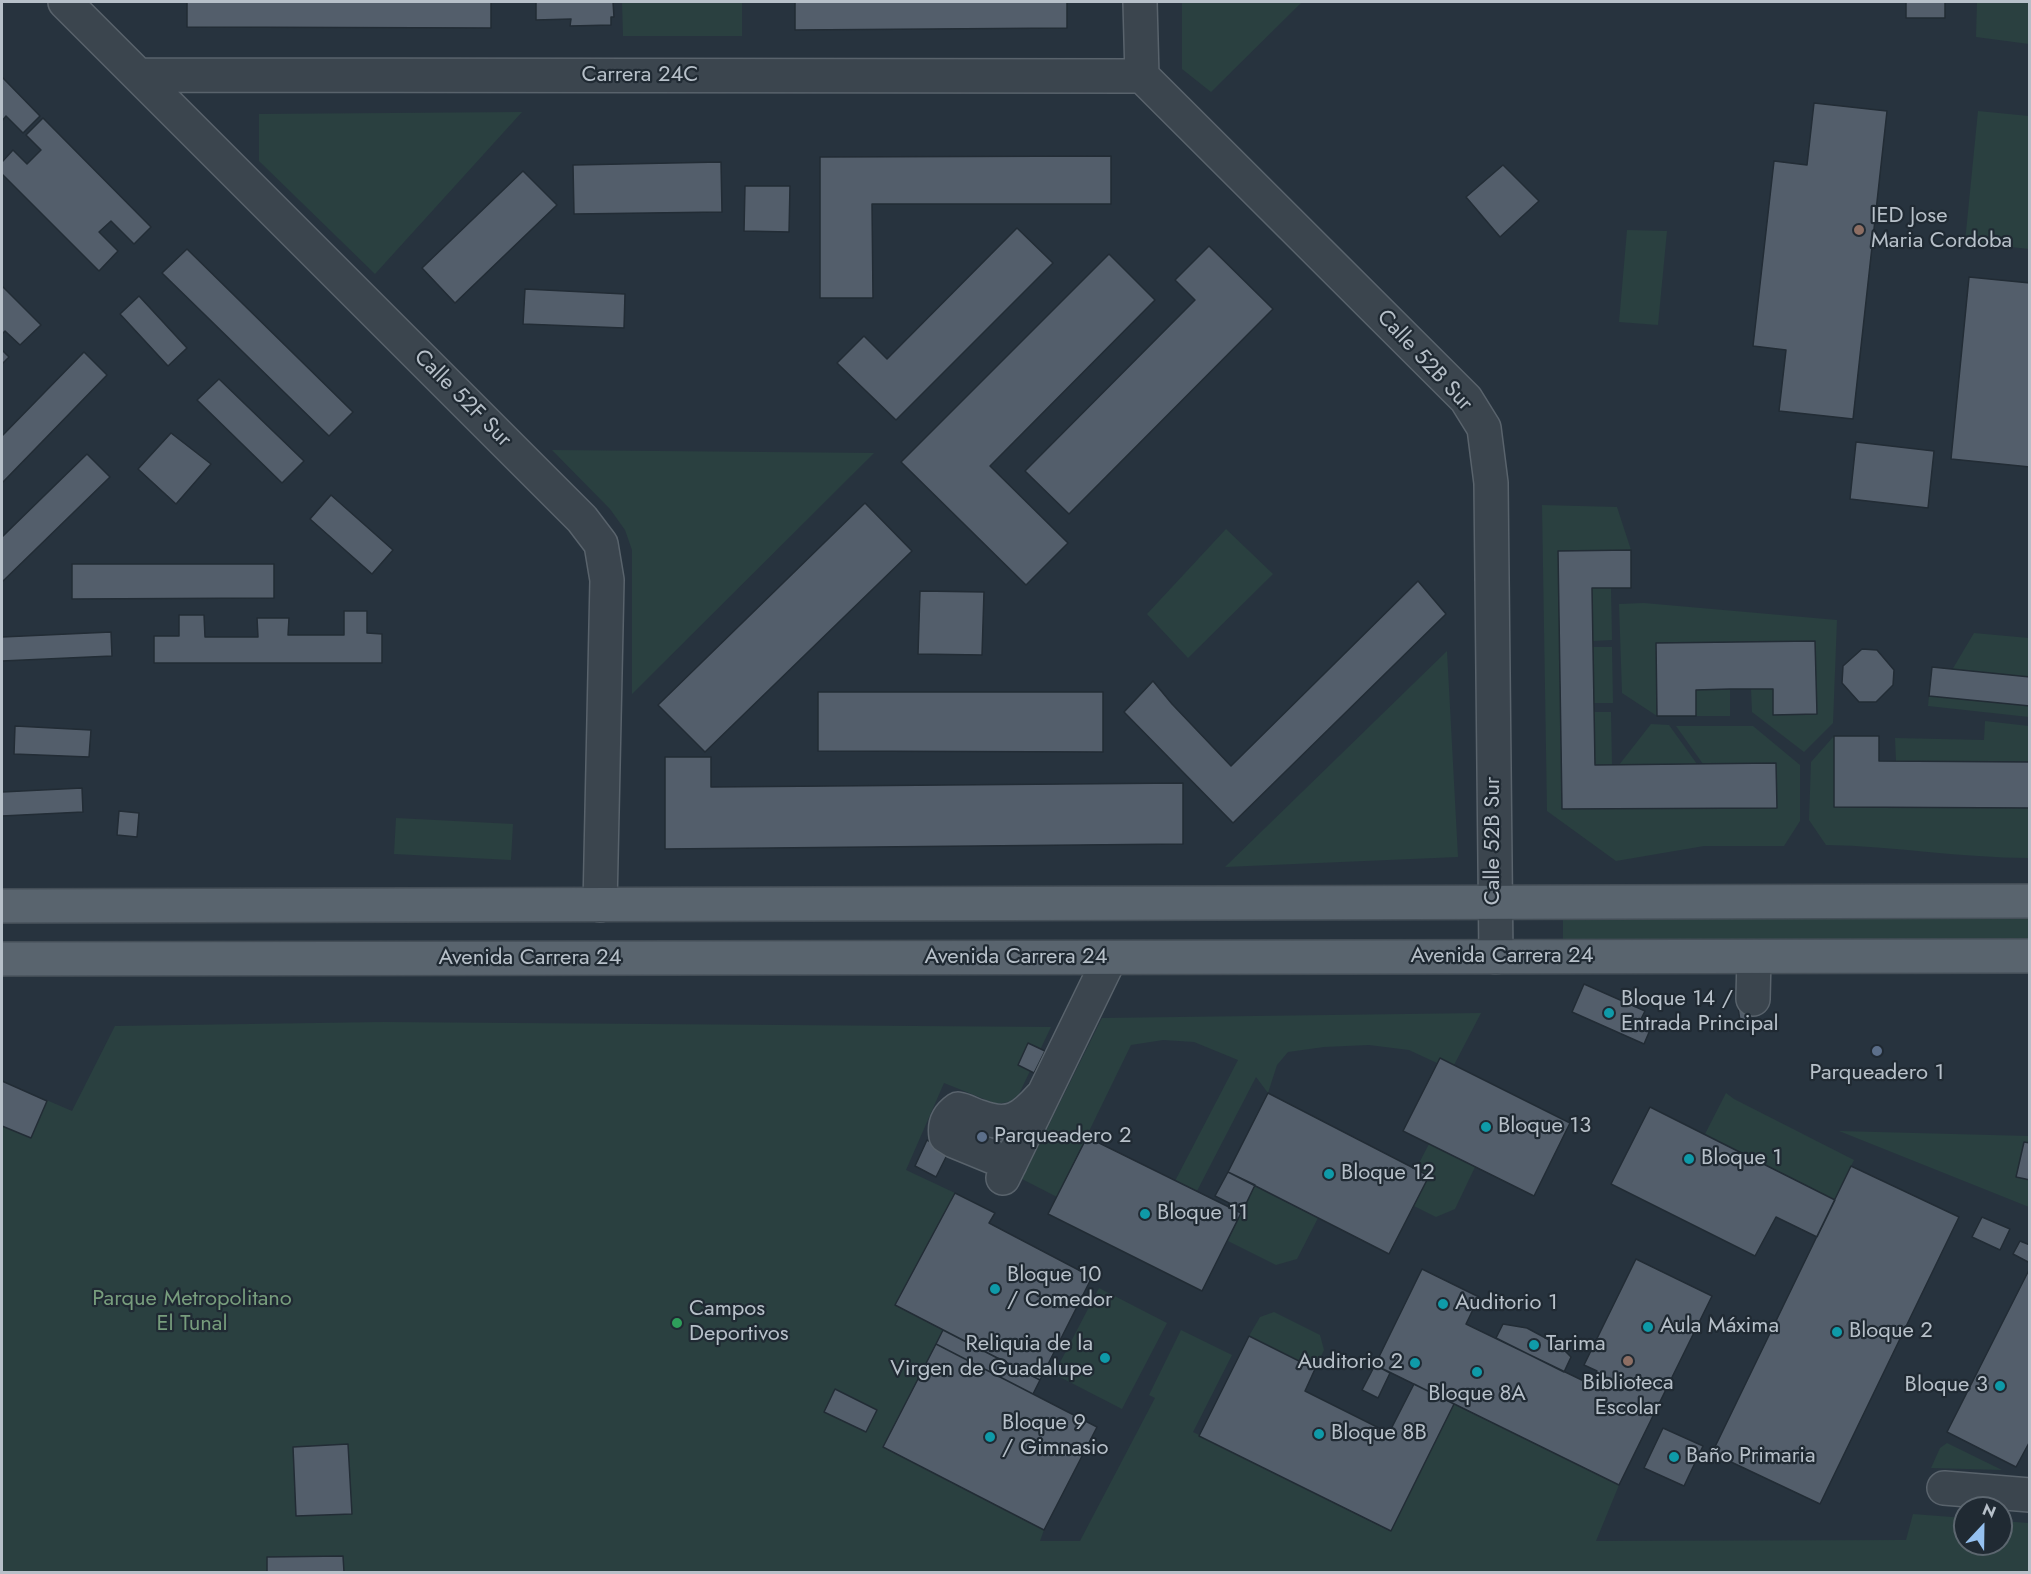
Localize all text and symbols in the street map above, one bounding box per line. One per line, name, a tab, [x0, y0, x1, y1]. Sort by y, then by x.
street label: Carrera 24C	[582, 63, 698, 89]
place label: IED Jose Maria Cordoba	[1871, 204, 2012, 255]
marker: IED Jose Maria Cordoba	[1852, 223, 1866, 237]
street label: Calle 52B Sur	[1370, 305, 1478, 417]
street label: Calle 52F Sur	[408, 345, 516, 453]
street label: Calle 52B Sur	[1481, 777, 1507, 905]
street label: Avenida Carrera 24	[1411, 944, 1593, 970]
street label: Avenida Carrera 24	[925, 945, 1107, 971]
street label: Avenida Carrera 24	[439, 946, 621, 972]
place label: Bloque 14 / Entrada Principal	[1621, 987, 1779, 1038]
marker: Bloque 14 / Entrada Principal	[1602, 1006, 1616, 1020]
marker: Parqueadero 1	[1870, 1044, 1884, 1058]
place label: Parqueadero 1	[1810, 1061, 1944, 1087]
place label: Bloque 13	[1498, 1114, 1591, 1140]
marker: Bloque 13	[1479, 1120, 1493, 1134]
place label: Parqueadero 2	[994, 1124, 1131, 1150]
marker: Parqueadero 2	[975, 1130, 989, 1144]
place label: Bloque 1	[1701, 1146, 1782, 1172]
marker: Bloque 1	[1682, 1152, 1696, 1166]
place label: Bloque 12	[1341, 1161, 1435, 1187]
marker: Bloque 12	[1322, 1167, 1336, 1181]
place label: Bloque 11	[1157, 1201, 1248, 1227]
marker: Bloque 11	[1138, 1207, 1152, 1221]
place label: Bloque 10 / Comedor	[1007, 1263, 1113, 1314]
marker: Bloque 10 / Comedor	[988, 1282, 1002, 1296]
park label: Parque Metropolitano El Tunal	[92, 1287, 292, 1338]
place label: Auditorio 1	[1455, 1291, 1558, 1317]
place label: Campos Deportivos	[689, 1297, 789, 1348]
marker: Auditorio 1	[1436, 1297, 1450, 1311]
place label: Aula Máxima	[1660, 1314, 1779, 1340]
marker: Campos Deportivos	[670, 1316, 684, 1330]
place label: Bloque 2	[1849, 1319, 1933, 1345]
marker: Aula Máxima	[1641, 1320, 1655, 1334]
marker: Bloque 2	[1830, 1325, 1844, 1339]
place label: Reliquia de la Virgen de Guadalupe	[890, 1332, 1093, 1384]
place label: Tarima	[1546, 1332, 1606, 1358]
marker: Tarima	[1527, 1338, 1541, 1352]
place label: Auditorio 2	[1297, 1350, 1403, 1376]
marker: Reliquia de la Virgen de Guadalupe	[1098, 1351, 1112, 1365]
marker: Biblioteca Escolar	[1621, 1354, 1635, 1368]
marker: Auditorio 2	[1408, 1356, 1422, 1370]
marker: Bloque 8A	[1470, 1365, 1484, 1379]
place label: Biblioteca Escolar	[1582, 1371, 1674, 1422]
place label: Bloque 3	[1905, 1373, 1988, 1399]
marker: Bloque 3	[1993, 1379, 2007, 1393]
place label: Bloque 8A	[1428, 1382, 1526, 1408]
place label: Bloque 9 / Gimnasio	[1002, 1411, 1109, 1462]
place label: Bloque 8B	[1331, 1421, 1427, 1447]
marker: Bloque 8B	[1312, 1427, 1326, 1441]
marker: Bloque 9 / Gimnasio	[983, 1430, 997, 1444]
place label: Baño Primaria	[1686, 1444, 1815, 1470]
marker: Baño Primaria	[1667, 1450, 1681, 1464]
north arrow	[1953, 1496, 2013, 1556]
text: N	[1979, 1498, 1999, 1524]

